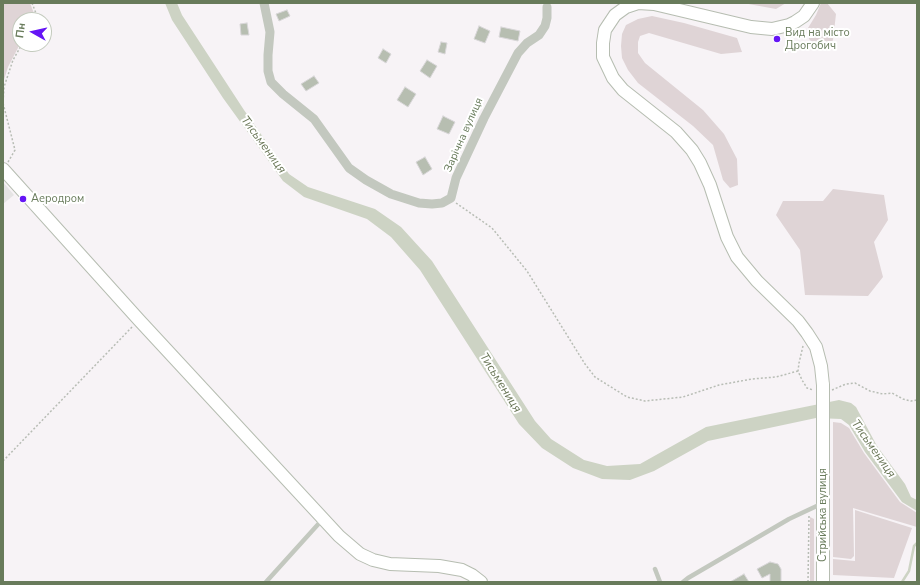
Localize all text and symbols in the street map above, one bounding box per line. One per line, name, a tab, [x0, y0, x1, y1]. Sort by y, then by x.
north arrow	[12, 12, 52, 52]
text: Пн	[12, 22, 29, 39]
place label: Вид на місто Дрогобич	[785, 26, 850, 52]
marker: Вид на місто Дрогобич	[772, 34, 782, 44]
street label: Зарічна вулиця	[442, 96, 486, 174]
water label: Тисьмениця	[237, 113, 289, 177]
place label: Аеродром	[31, 192, 84, 206]
marker: Аеродром	[18, 194, 28, 204]
water label: Тисьмениця	[476, 351, 524, 415]
water label: Тисьмениця	[848, 417, 898, 481]
street label: Стрийська вулиця	[816, 468, 830, 562]

